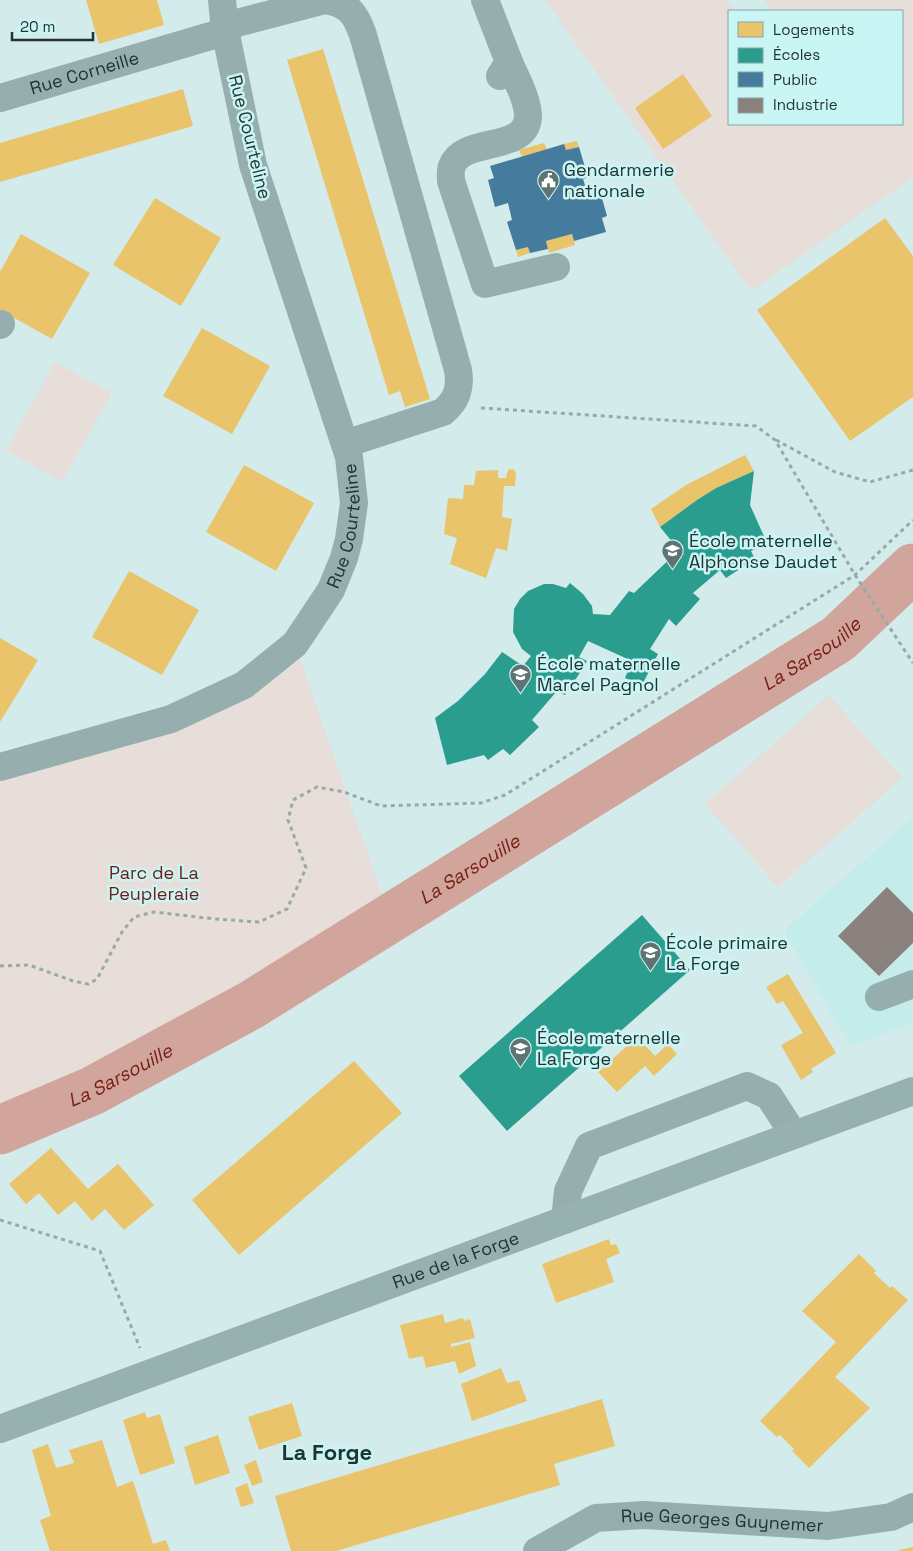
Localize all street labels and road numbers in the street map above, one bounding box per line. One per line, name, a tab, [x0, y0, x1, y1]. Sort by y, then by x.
street label: Rue Corneille	[27, 46, 142, 100]
street label: Rue Courteline	[224, 72, 277, 201]
street label: Rue Courteline	[321, 462, 365, 592]
street label: Rue de la Forge	[389, 1226, 522, 1294]
street label: Rue Georges Guynemer	[620, 1503, 824, 1537]

